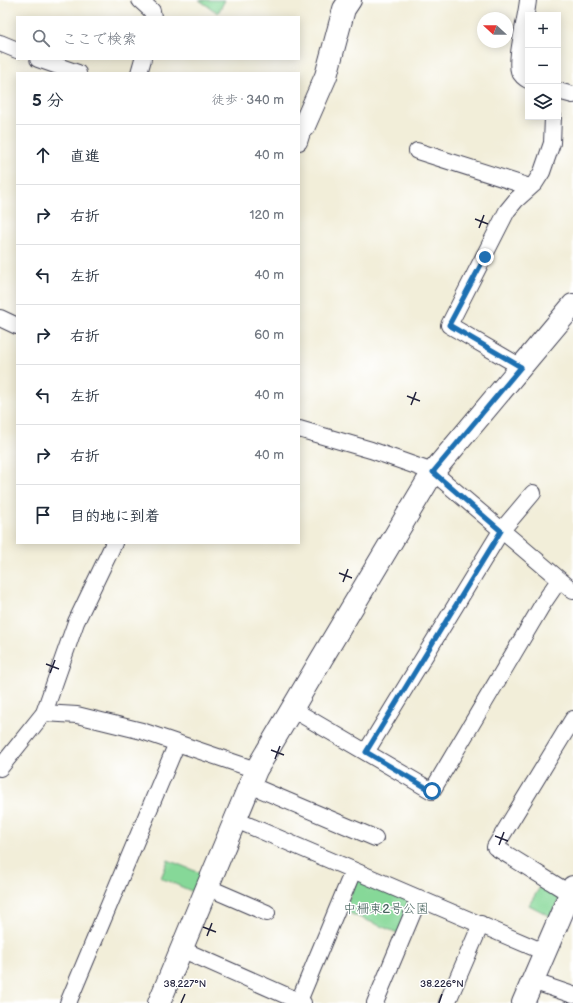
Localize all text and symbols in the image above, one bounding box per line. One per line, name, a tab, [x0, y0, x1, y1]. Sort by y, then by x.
north arrow	[477, 12, 513, 48]
map controls	[525, 12, 561, 120]
button: +	[525, 12, 561, 48]
search box	[16, 16, 300, 60]
icon: search	[30, 27, 52, 49]
text: ここで検索	[62, 30, 137, 49]
button: −	[525, 48, 561, 84]
button: layers	[525, 84, 561, 120]
text: 5 分	[32, 91, 63, 111]
text: 徒歩 · 340 m	[212, 92, 284, 108]
icon: ahead	[32, 144, 54, 166]
text: 直進	[70, 147, 100, 166]
text: 40 m	[254, 147, 284, 163]
icon: right	[32, 204, 54, 226]
text: 右折	[70, 207, 100, 226]
text: 120 m	[249, 207, 284, 223]
route end	[476, 248, 494, 266]
icon: left	[32, 264, 54, 286]
text: 左折	[70, 267, 100, 286]
text: 40 m	[254, 267, 284, 283]
icon: right	[32, 324, 54, 346]
text: 右折	[70, 327, 100, 346]
text: 60 m	[254, 327, 284, 343]
icon: left	[32, 384, 54, 406]
text: 左折	[70, 387, 100, 406]
text: 40 m	[254, 387, 284, 403]
icon: right	[32, 444, 54, 466]
text: 右折	[70, 447, 100, 466]
text: 40 m	[254, 447, 284, 463]
icon: arrive	[32, 504, 54, 526]
text: 目的地に到着	[70, 507, 160, 526]
route start	[423, 782, 441, 800]
park label: 中柵東2号公園	[343, 901, 429, 917]
text: 38.227°N	[164, 978, 206, 990]
text: 38.226°N	[420, 978, 464, 990]

